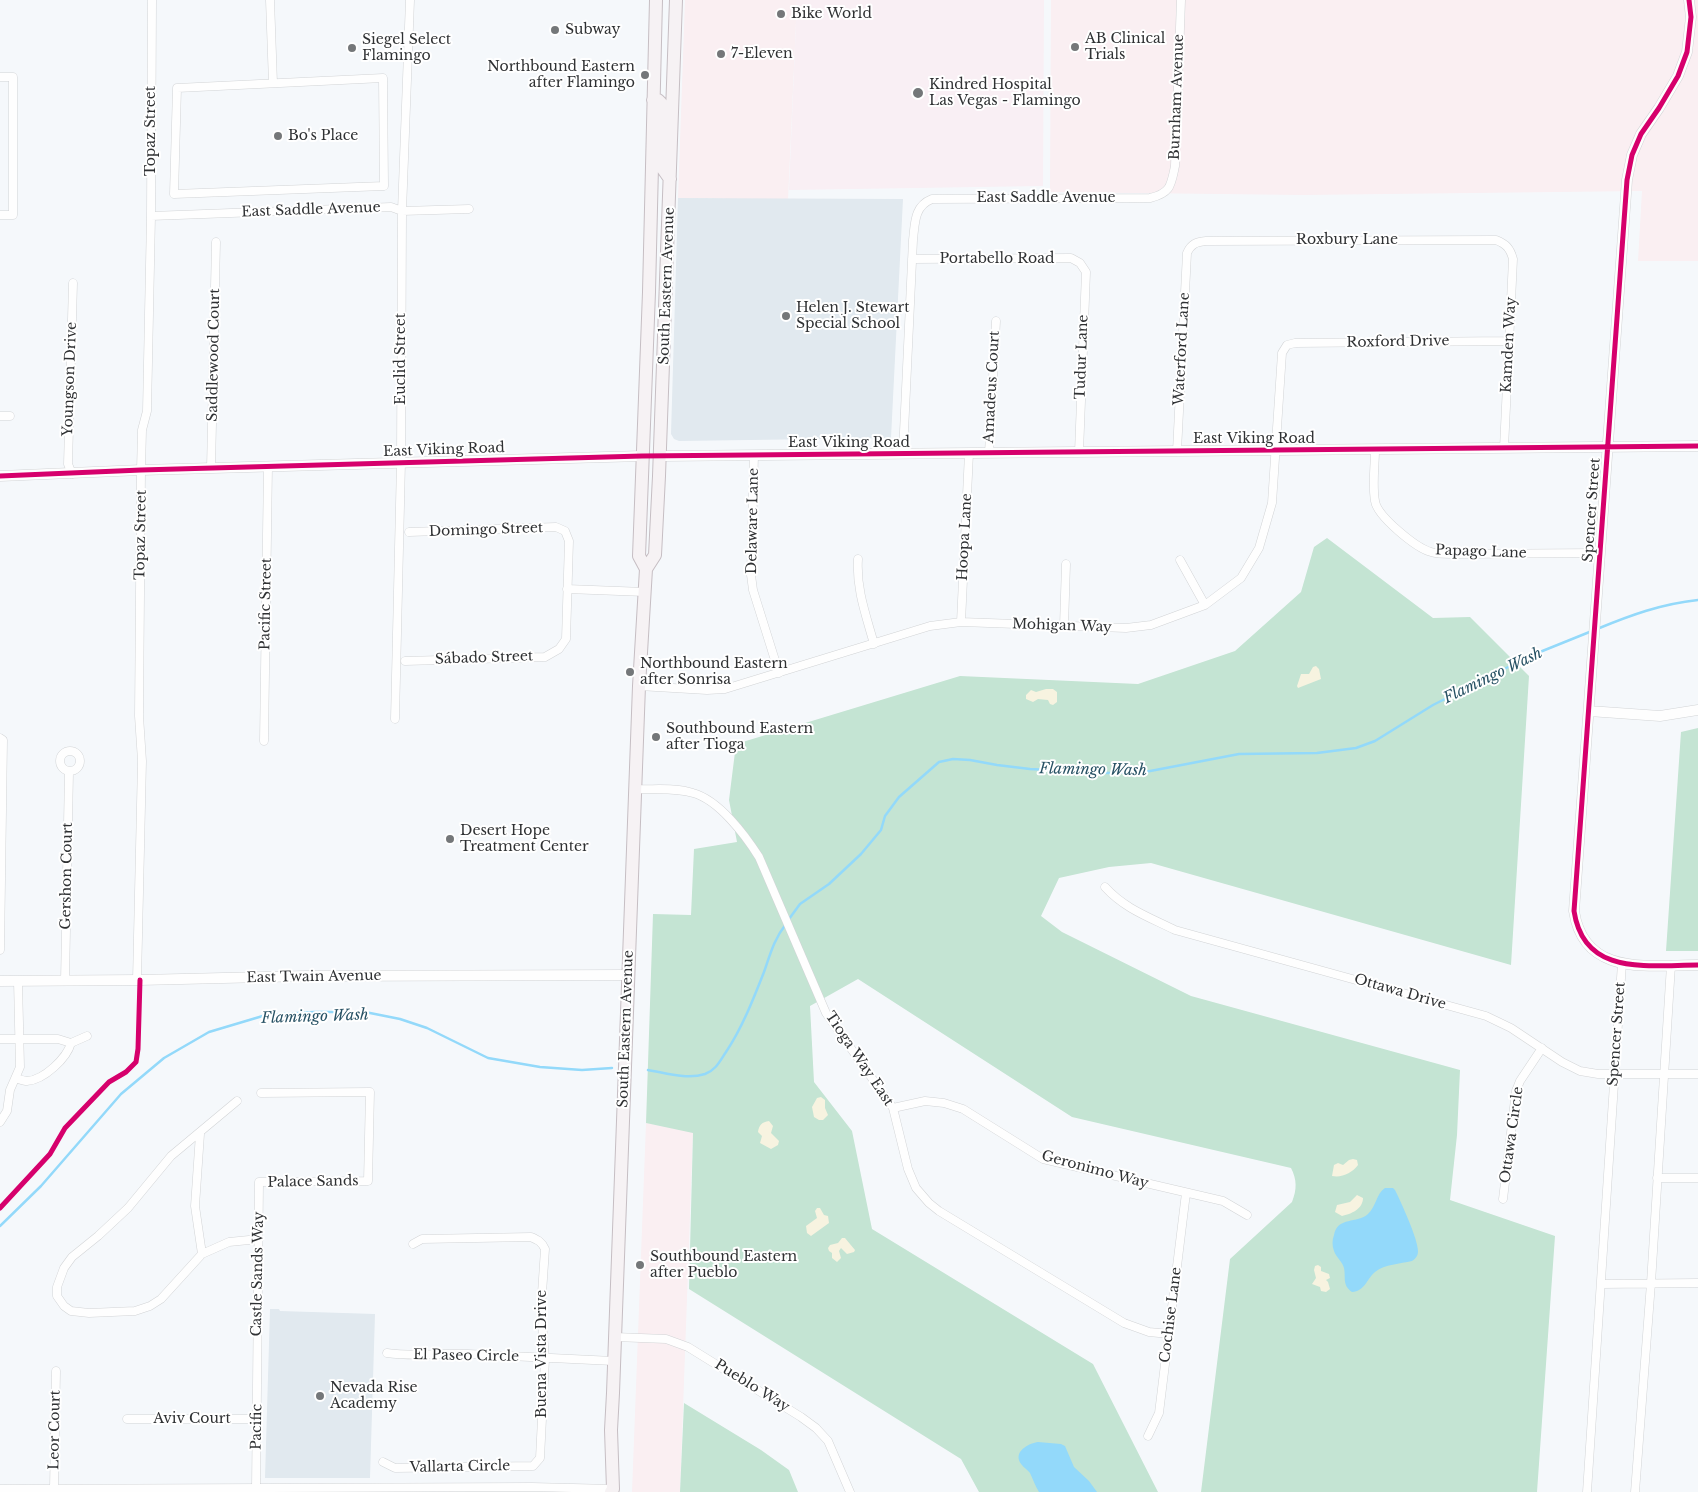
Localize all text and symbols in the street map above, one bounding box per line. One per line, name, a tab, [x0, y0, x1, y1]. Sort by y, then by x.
place label: Bike World	[791, 6, 872, 22]
marker: Bike World	[775, 8, 787, 20]
place label: Subway	[565, 22, 621, 38]
marker: Subway	[549, 24, 561, 36]
place label: AB Clinical Trials	[1085, 31, 1165, 64]
place label: Siegel Select Flamingo	[362, 32, 451, 64]
street label: Burnham Avenue	[1166, 34, 1188, 160]
marker: AB Clinical Trials	[1069, 41, 1081, 53]
marker: Siegel Select Flamingo	[346, 42, 358, 54]
place label: 7-Eleven	[731, 46, 793, 62]
marker: 7-Eleven	[715, 48, 727, 60]
place label: Northbound Eastern after Flamingo	[487, 59, 635, 92]
marker: Northbound Eastern after Flamingo	[639, 69, 651, 81]
place label: Kindred Hospital Las Vegas - Flamingo	[929, 77, 1081, 110]
street label: Topaz Street	[143, 86, 159, 176]
marker: Kindred Hospital Las Vegas - Flamingo	[911, 86, 925, 100]
place label: Bo's Place	[288, 128, 358, 144]
marker: Bo's Place	[272, 130, 284, 142]
street label: East Saddle Avenue	[976, 190, 1116, 206]
street label: East Saddle Avenue	[241, 199, 381, 221]
street label: South Eastern Avenue	[656, 207, 678, 365]
street label: Roxbury Lane	[1296, 232, 1398, 248]
street label: Portabello Road	[940, 251, 1054, 267]
street label: Saddlewood Court	[204, 288, 224, 422]
street label: Waterford Lane	[1171, 292, 1193, 406]
street label: Kamden Way	[1498, 296, 1520, 394]
place label: Helen J. Stewart Special School	[796, 300, 909, 332]
marker: Helen J. Stewart Special School	[780, 310, 792, 322]
street label: Euclid Street	[393, 313, 409, 405]
street label: Tudur Lane	[1072, 314, 1092, 400]
street label: Youngson Drive	[60, 321, 80, 437]
street label: Amadeus Court	[981, 330, 1003, 444]
street label: Roxford Drive	[1346, 333, 1450, 351]
street label: East Viking Road	[1193, 431, 1315, 447]
street label: East Viking Road	[788, 435, 910, 451]
street label: East Viking Road	[383, 439, 505, 461]
street label: Spencer Street	[1580, 457, 1604, 563]
street label: Delaware Lane	[744, 468, 762, 574]
street label: Topaz Street	[132, 490, 150, 580]
street label: Hoopa Lane	[954, 493, 976, 581]
street label: Domingo Street	[428, 520, 544, 540]
street label: Papago Lane	[1435, 542, 1527, 562]
street label: Pacific Street	[257, 558, 275, 650]
street label: Mohigan Way	[1012, 616, 1112, 636]
water label: Flamingo Wash	[1441, 644, 1545, 708]
street label: Sábado Street	[435, 648, 533, 668]
place label: Northbound Eastern after Sonrisa	[640, 656, 788, 689]
marker: Northbound Eastern after Sonrisa	[624, 666, 636, 678]
place label: Southbound Eastern after Tioga	[666, 721, 813, 754]
marker: Southbound Eastern after Tioga	[650, 731, 662, 743]
water label: Flamingo Wash	[1039, 760, 1147, 780]
street label: Gershon Court	[58, 822, 76, 930]
place label: Desert Hope Treatment Center	[460, 823, 589, 856]
marker: Desert Hope Treatment Center	[444, 833, 456, 845]
street label: South Eastern Avenue	[615, 950, 637, 1108]
street label: East Twain Avenue	[246, 967, 382, 987]
street label: Ottawa Drive	[1352, 971, 1448, 1013]
street label: Spencer Street	[1605, 981, 1629, 1087]
water label: Flamingo Wash	[261, 1006, 369, 1028]
street label: Tioga Way East	[821, 1009, 897, 1109]
street label: Ottawa Circle	[1497, 1086, 1527, 1184]
street label: Geronimo Way	[1040, 1148, 1150, 1192]
street label: Palace Sands	[267, 1173, 359, 1191]
street label: Castle Sands Way	[249, 1211, 267, 1337]
place label: Southbound Eastern after Pueblo	[650, 1249, 797, 1282]
marker: Southbound Eastern after Pueblo	[634, 1259, 646, 1271]
street label: Cochise Lane	[1157, 1266, 1185, 1364]
street label: Buena Vista Drive	[534, 1290, 550, 1418]
street label: El Paseo Circle	[413, 1347, 519, 1365]
street label: Pueblo Way	[711, 1356, 793, 1416]
place label: Nevada Rise Academy	[330, 1380, 418, 1412]
street label: Leor Court	[46, 1390, 64, 1470]
marker: Nevada Rise Academy	[314, 1390, 326, 1402]
street label: Pacific	[248, 1404, 266, 1450]
street label: Aviv Court	[153, 1411, 231, 1427]
street label: Vallarta Circle	[410, 1458, 510, 1476]

